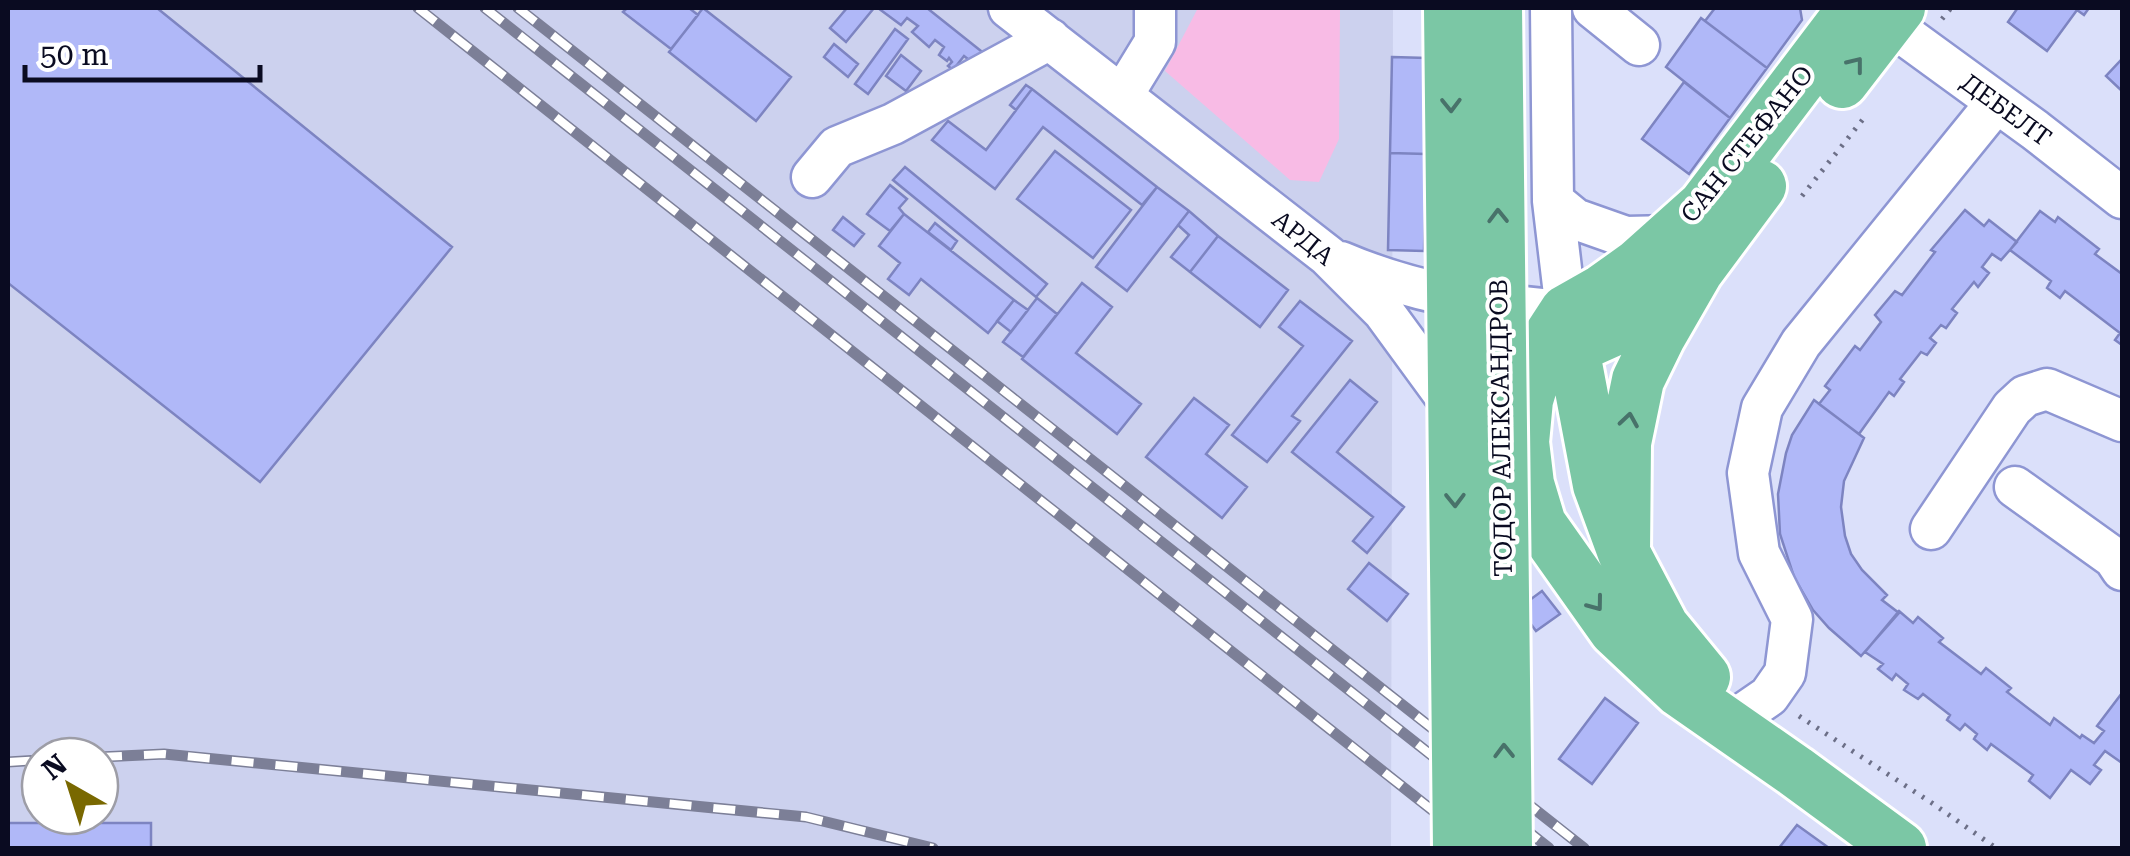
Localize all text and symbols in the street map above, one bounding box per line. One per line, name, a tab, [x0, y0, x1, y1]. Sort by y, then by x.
scale bar	[25, 20, 260, 82]
text: 50 m	[40, 37, 109, 72]
one-way arrow	[1844, 57, 1862, 75]
street label: САН СТЕФАНО	[1675, 60, 1819, 228]
street label: ДЕБЕЛТ	[1955, 68, 2057, 152]
one-way arrow	[1440, 98, 1462, 113]
street label: АРДА	[1267, 205, 1340, 272]
one-way arrow	[1487, 208, 1509, 224]
street label: ТОДОР АЛЕКСАНДРОВ	[1484, 279, 1518, 577]
one-way arrow	[1618, 412, 1639, 429]
one-way arrow	[1444, 492, 1466, 508]
one-way arrow	[1584, 593, 1601, 611]
north arrow	[20, 736, 120, 836]
one-way arrow	[1494, 743, 1515, 759]
text: N	[36, 747, 73, 787]

